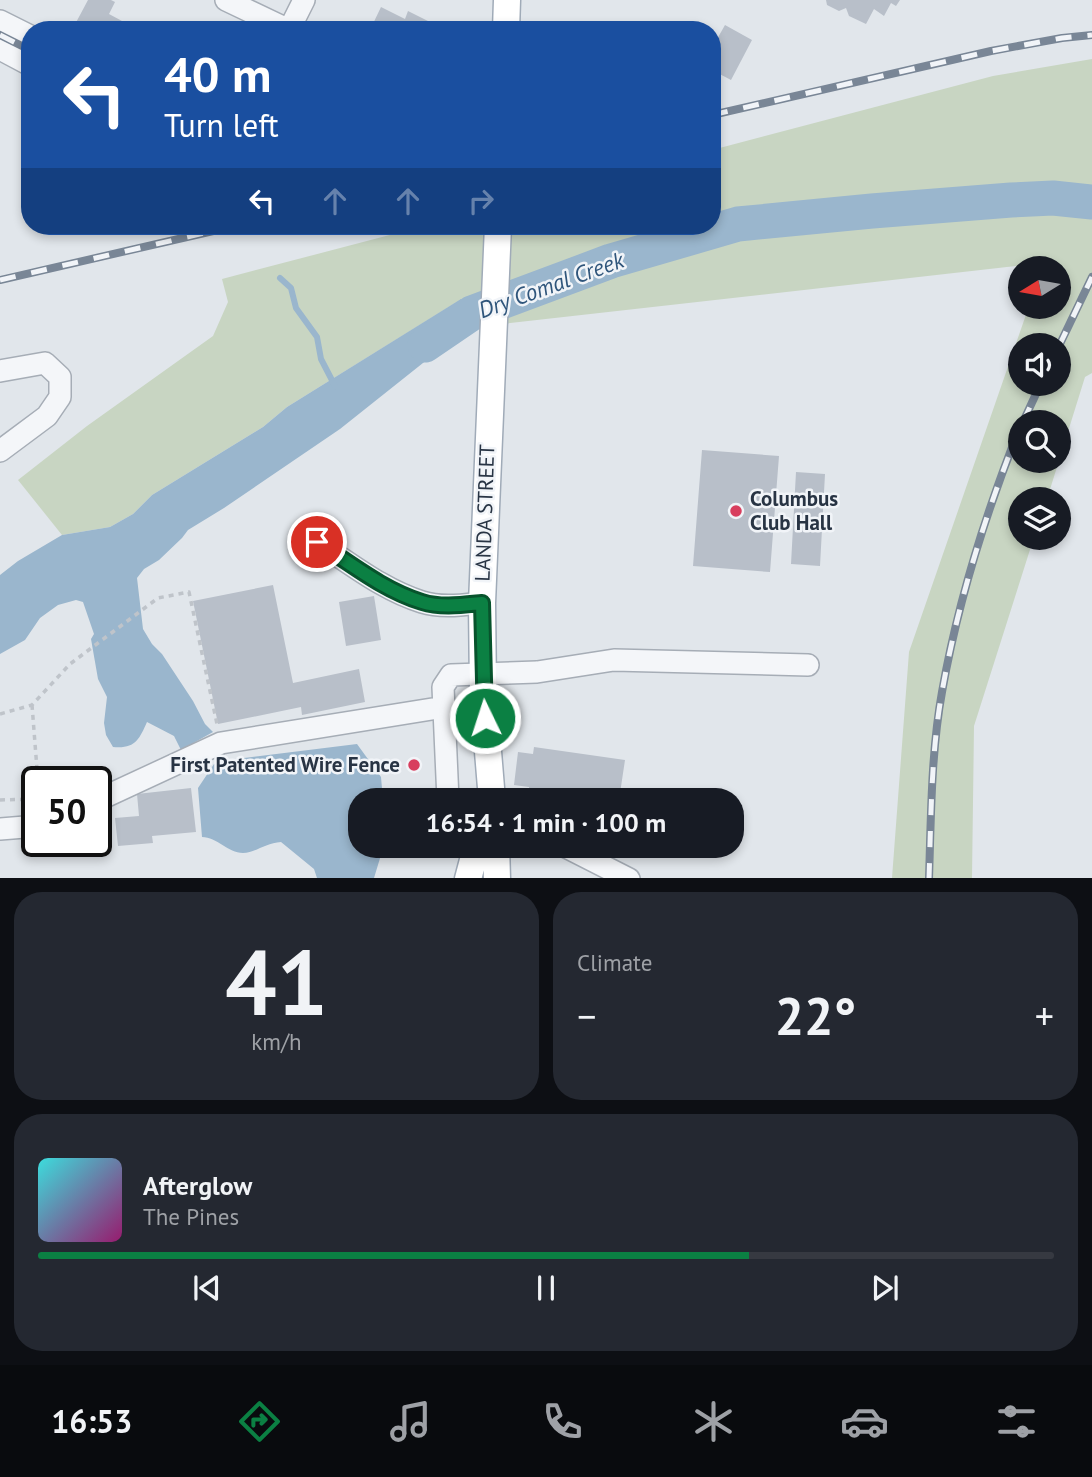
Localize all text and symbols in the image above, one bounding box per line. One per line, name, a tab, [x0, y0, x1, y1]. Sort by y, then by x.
text: 40 m	[164, 42, 271, 106]
icon: left	[49, 49, 140, 140]
text: Turn left	[164, 104, 279, 146]
icon: left	[243, 182, 281, 220]
icon: ahead	[316, 182, 354, 220]
icon: ahead	[389, 182, 427, 220]
icon: right	[462, 182, 500, 220]
water label: Dry Comal Creek	[474, 244, 629, 324]
north arrow	[1008, 256, 1071, 318]
map controls	[1008, 256, 1071, 550]
button: sound	[1008, 333, 1071, 396]
button: search	[1008, 410, 1071, 473]
street label: LANDA STREET	[469, 444, 500, 582]
place label: Columbus Club Hall	[750, 485, 838, 536]
button: layers	[1008, 487, 1071, 550]
marker: Columbus Club Hall	[728, 503, 744, 519]
pin	[287, 512, 347, 572]
icon: arrive	[298, 523, 336, 561]
position arrow	[448, 681, 522, 755]
place label: First Patented Wire Fence	[170, 751, 400, 778]
marker: First Patented Wire Fence	[406, 757, 422, 773]
speed limit sign: 50	[21, 766, 112, 857]
text: 16:54 · 1 min · 100 m	[426, 806, 666, 839]
text: 41	[225, 922, 328, 1040]
text: Climate	[577, 948, 652, 977]
text: 22°	[775, 982, 856, 1049]
text: −	[577, 991, 596, 1040]
text: +	[1035, 991, 1054, 1040]
text: km/h	[251, 1027, 302, 1056]
text: Afterglow	[143, 1169, 252, 1202]
text: The Pines	[143, 1202, 239, 1231]
icon: previous	[188, 1269, 226, 1307]
icon: pause	[527, 1269, 565, 1307]
icon: next	[866, 1269, 904, 1307]
icon: directions	[235, 1397, 284, 1446]
icon: music	[386, 1397, 435, 1446]
icon: phone	[538, 1397, 587, 1446]
icon: climate	[689, 1397, 738, 1446]
icon: car	[840, 1397, 889, 1446]
icon: filters	[992, 1397, 1041, 1446]
text: 16:53	[51, 1400, 132, 1442]

